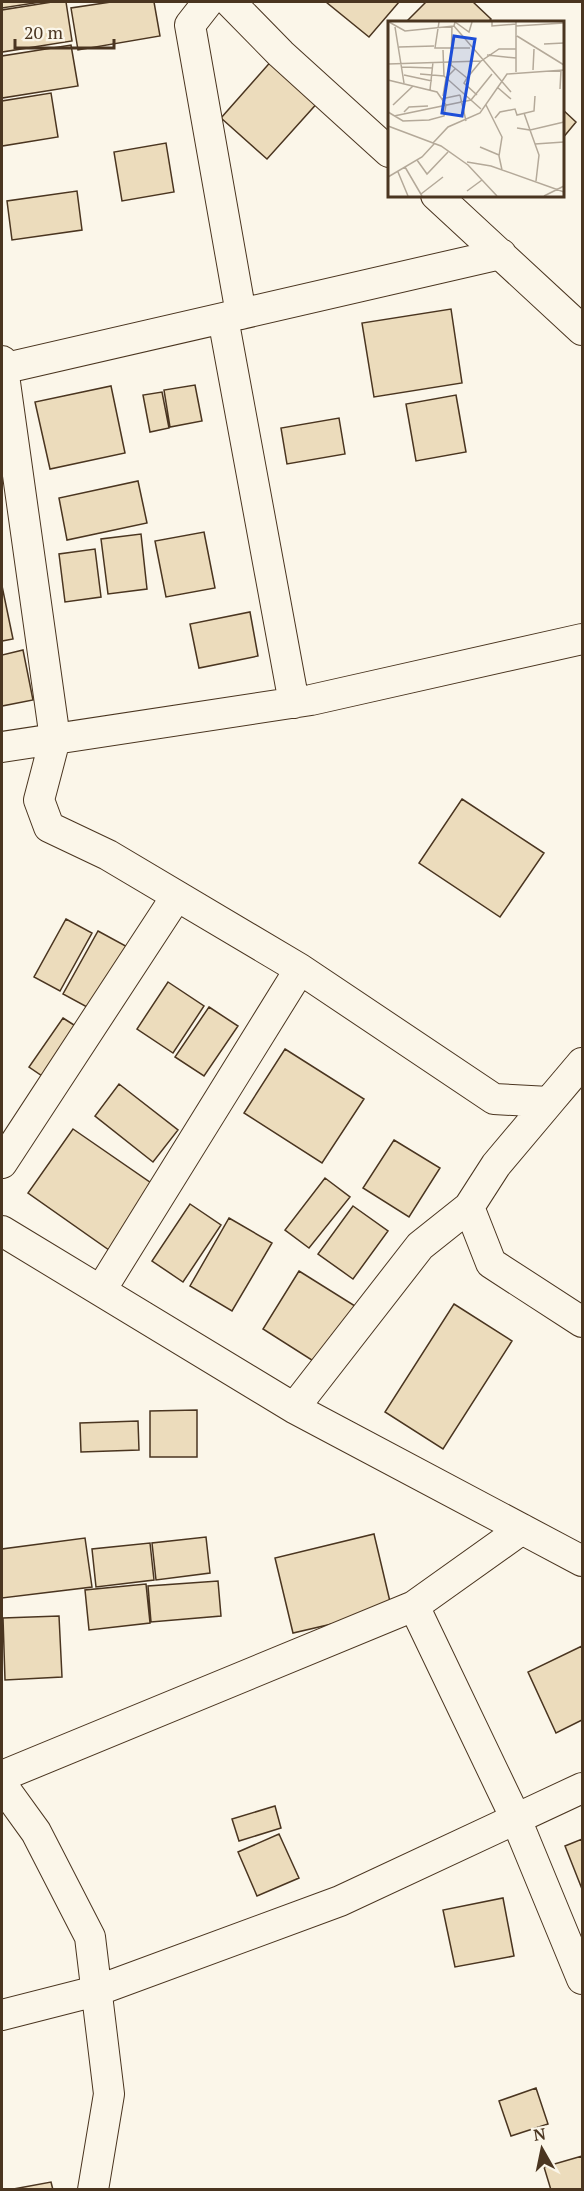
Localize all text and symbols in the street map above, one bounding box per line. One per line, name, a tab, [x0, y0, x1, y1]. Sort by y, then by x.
scale bar	[15, 12, 114, 50]
text: 20 m	[24, 20, 64, 44]
inset map	[388, 21, 563, 196]
north arrow	[512, 2119, 572, 2179]
text: N	[532, 2122, 547, 2146]

